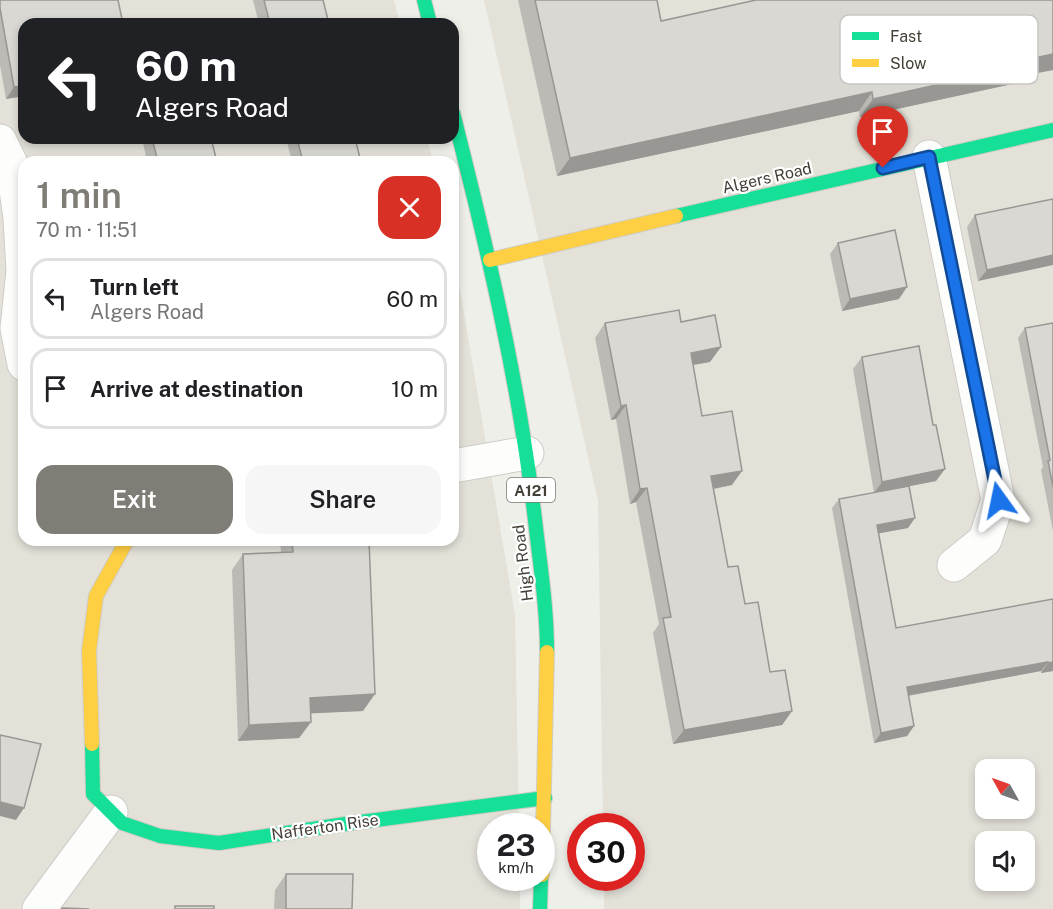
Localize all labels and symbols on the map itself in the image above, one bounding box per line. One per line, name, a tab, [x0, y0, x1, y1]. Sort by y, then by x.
legend	[840, 15, 1038, 84]
text: Fast	[890, 27, 922, 46]
text: Slow	[890, 54, 927, 73]
pin	[857, 106, 908, 168]
street label: Algers Road	[720, 158, 814, 198]
position arrow	[967, 468, 1031, 532]
road number: A121	[507, 478, 555, 502]
street label: High Road	[509, 524, 537, 602]
north arrow	[975, 759, 1035, 819]
street label: Nafferton Rise	[270, 810, 380, 844]
speed limit sign: 30	[567, 813, 645, 891]

